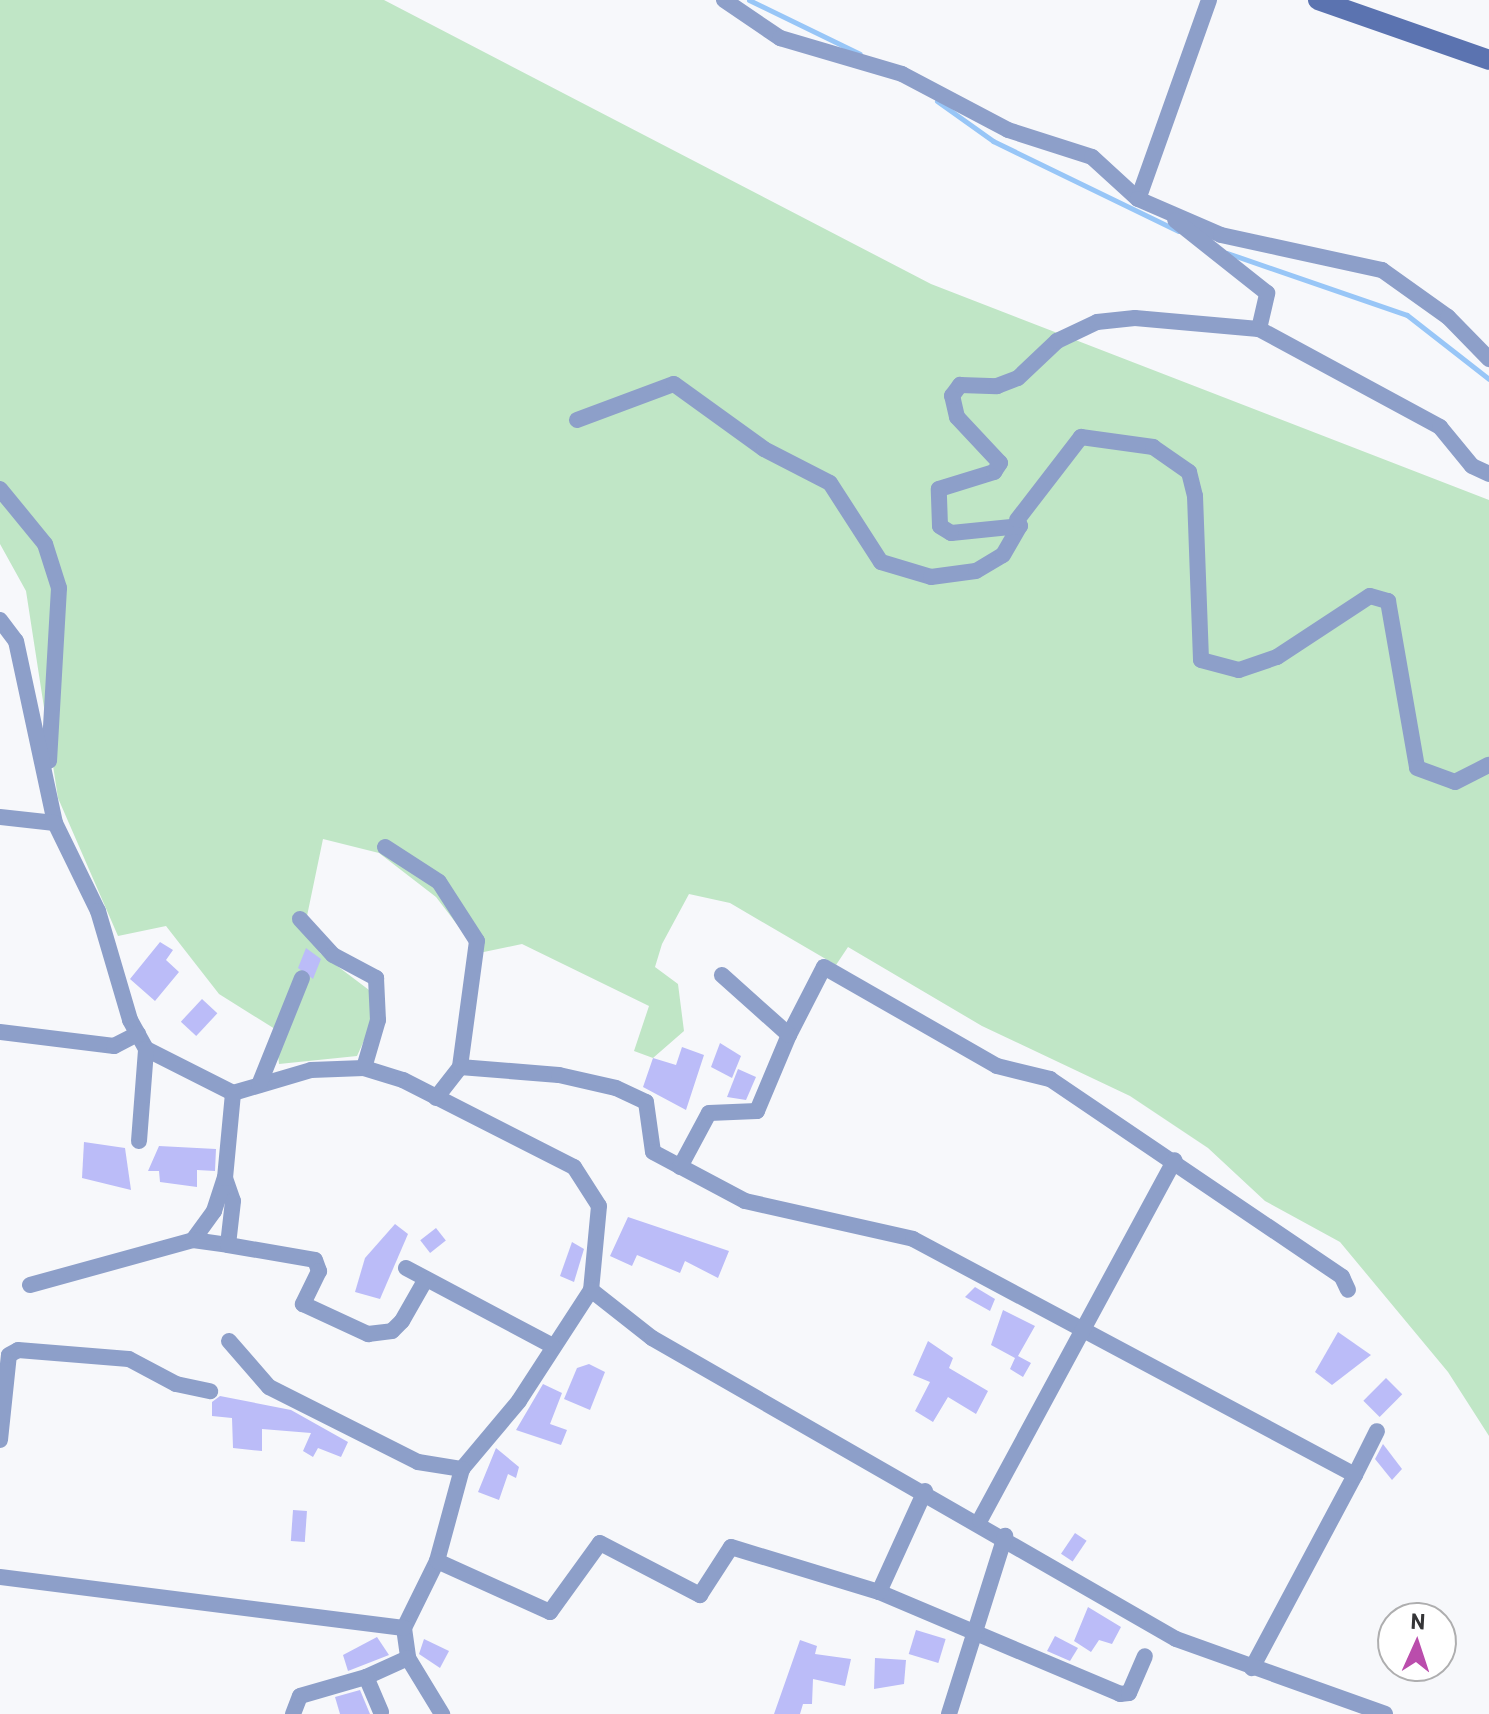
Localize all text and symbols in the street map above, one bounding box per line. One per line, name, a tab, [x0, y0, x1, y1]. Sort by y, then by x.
north arrow	[1377, 1602, 1457, 1682]
text: N	[1410, 1607, 1426, 1633]

